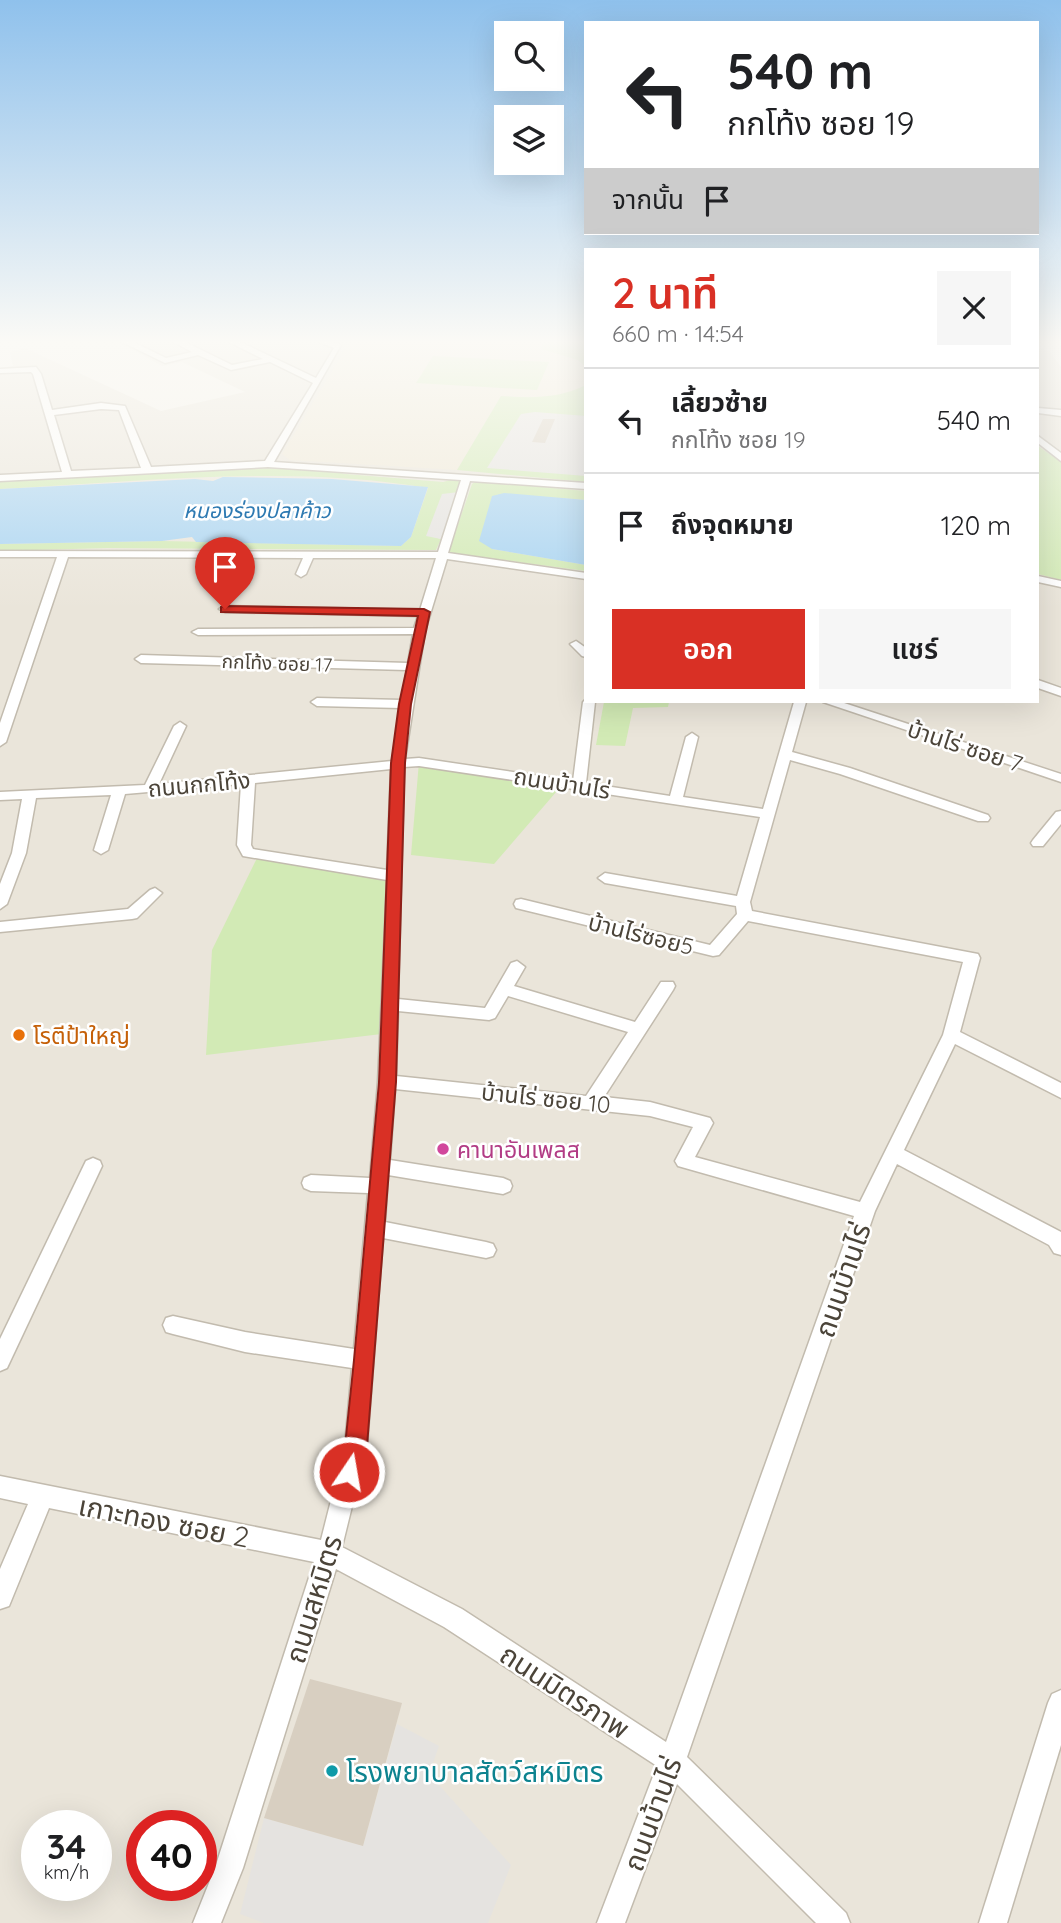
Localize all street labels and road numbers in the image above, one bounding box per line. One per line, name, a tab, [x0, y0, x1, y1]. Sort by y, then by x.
street label: กกโท้ง ซอย 17	[221, 649, 333, 677]
street label: บ้านไร่ ซอย 7	[904, 714, 1026, 778]
street label: ถนนบ้านไร่	[512, 761, 612, 805]
street label: ถนนกกโท้ง	[146, 765, 252, 803]
street label: บ้านไร่ซอย5	[585, 907, 697, 961]
street label: บ้านไร่ ซอย 10	[480, 1077, 612, 1119]
street label: ถนนบ้านไร่	[806, 1218, 878, 1342]
street label: เกาะทอง ซอย 2	[76, 1487, 252, 1555]
street label: ถนนสหมิตร	[277, 1531, 349, 1667]
street label: ถนนมิตรภาพ	[494, 1636, 636, 1746]
street label: ถนนบ้านไร่	[615, 1752, 689, 1876]

